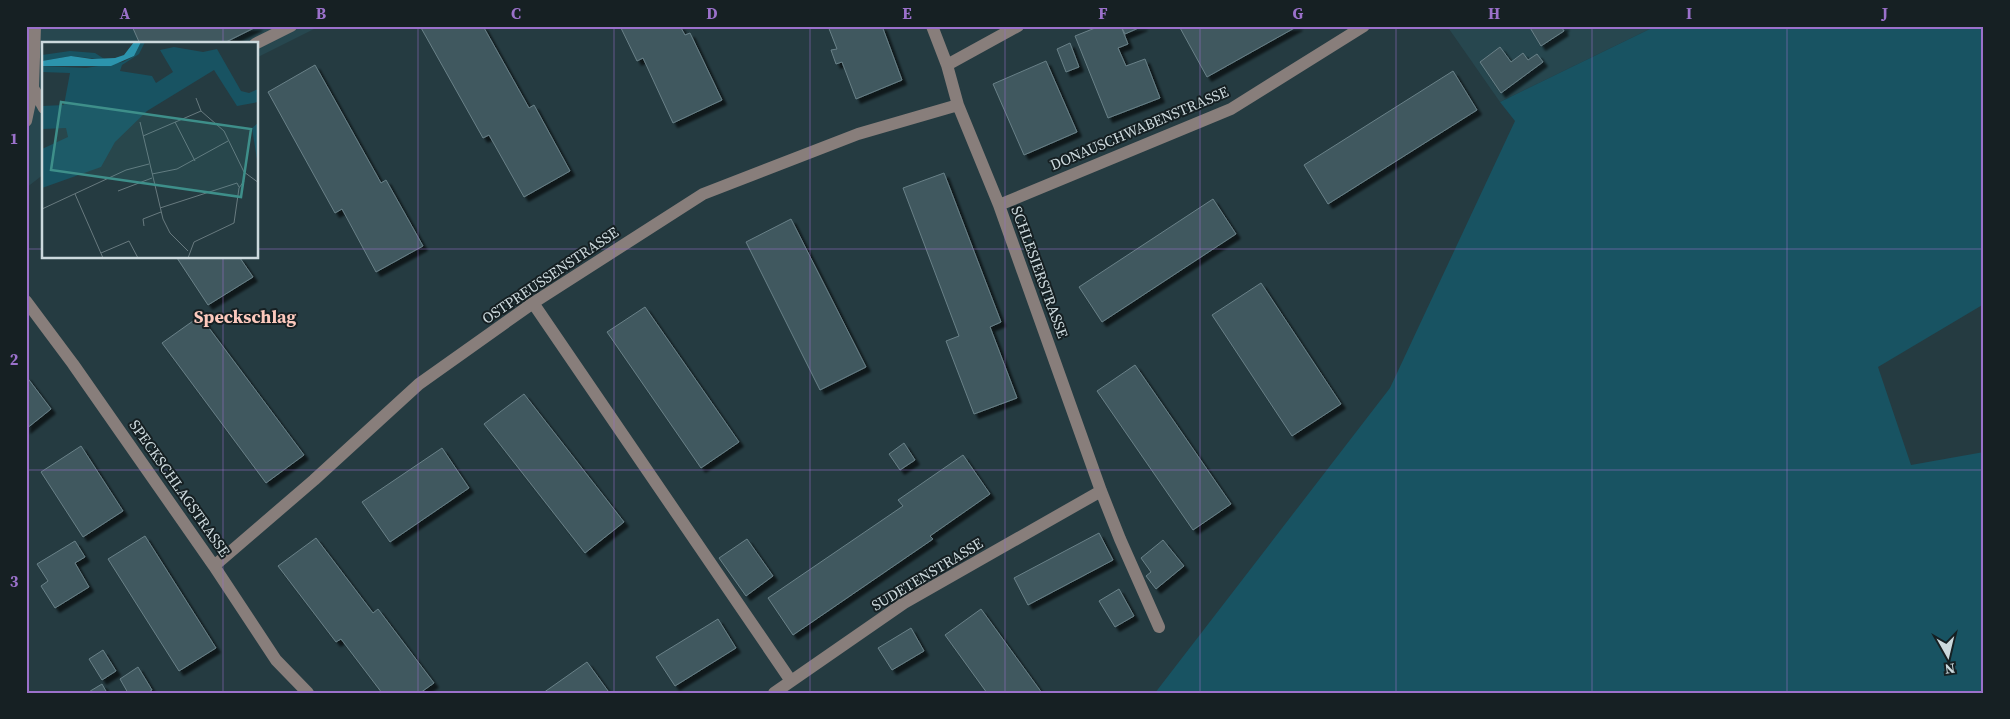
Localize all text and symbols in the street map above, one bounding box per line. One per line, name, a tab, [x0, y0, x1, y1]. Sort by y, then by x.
text: A	[120, 2, 131, 24]
text: B	[316, 2, 327, 24]
text: C	[511, 2, 521, 24]
text: D	[706, 2, 718, 24]
text: E	[902, 2, 912, 24]
text: F	[1098, 2, 1108, 24]
text: G	[1293, 2, 1304, 24]
text: H	[1488, 2, 1500, 24]
text: I	[1686, 2, 1692, 24]
text: J	[1881, 2, 1888, 24]
inset map	[42, 42, 259, 259]
street label: DONAUSCHWABENSTRASSE	[1046, 81, 1232, 175]
text: 1	[10, 127, 18, 149]
street label: SCHLESIERSTRASSE	[1006, 203, 1074, 341]
street label: OSTPREUSSENSTRASSE	[478, 221, 622, 329]
district label: Speckschlag	[194, 304, 296, 329]
text: 2	[10, 348, 19, 370]
street label: SPECKSCHLAGSTRASSE	[125, 415, 235, 561]
street label: SUDETENSTRASSE	[867, 532, 987, 616]
text: 3	[10, 570, 19, 592]
north arrow	[1922, 632, 1972, 682]
text: N	[1943, 658, 1956, 679]

